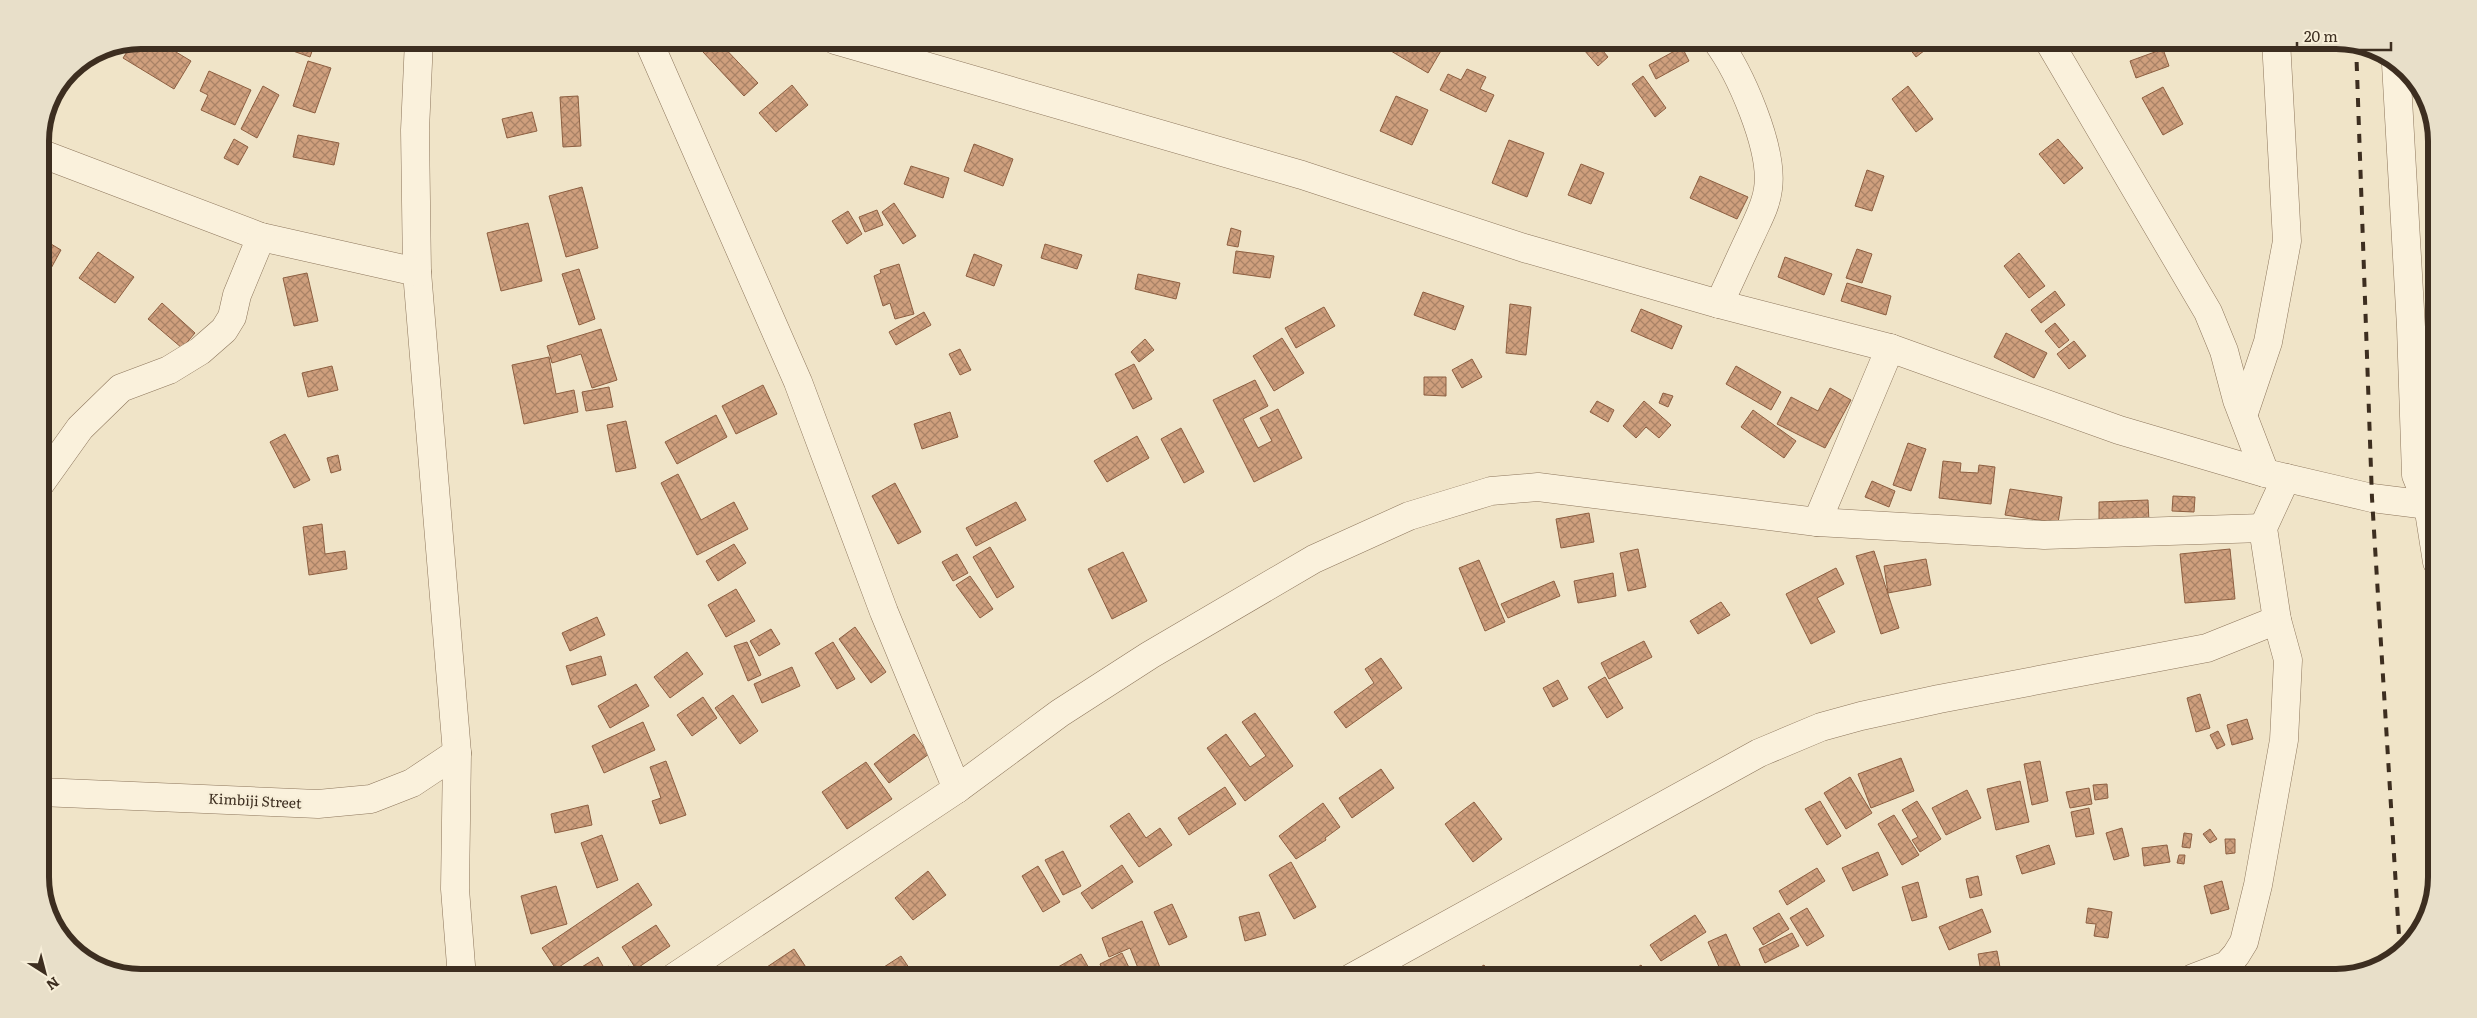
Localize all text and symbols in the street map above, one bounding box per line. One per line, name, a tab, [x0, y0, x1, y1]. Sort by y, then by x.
scale bar	[2297, 20, 2391, 52]
text: 20 m	[2304, 24, 2338, 47]
street label: Kimbiji Street	[208, 788, 302, 812]
north arrow	[20, 948, 70, 998]
text: N	[42, 973, 64, 996]

